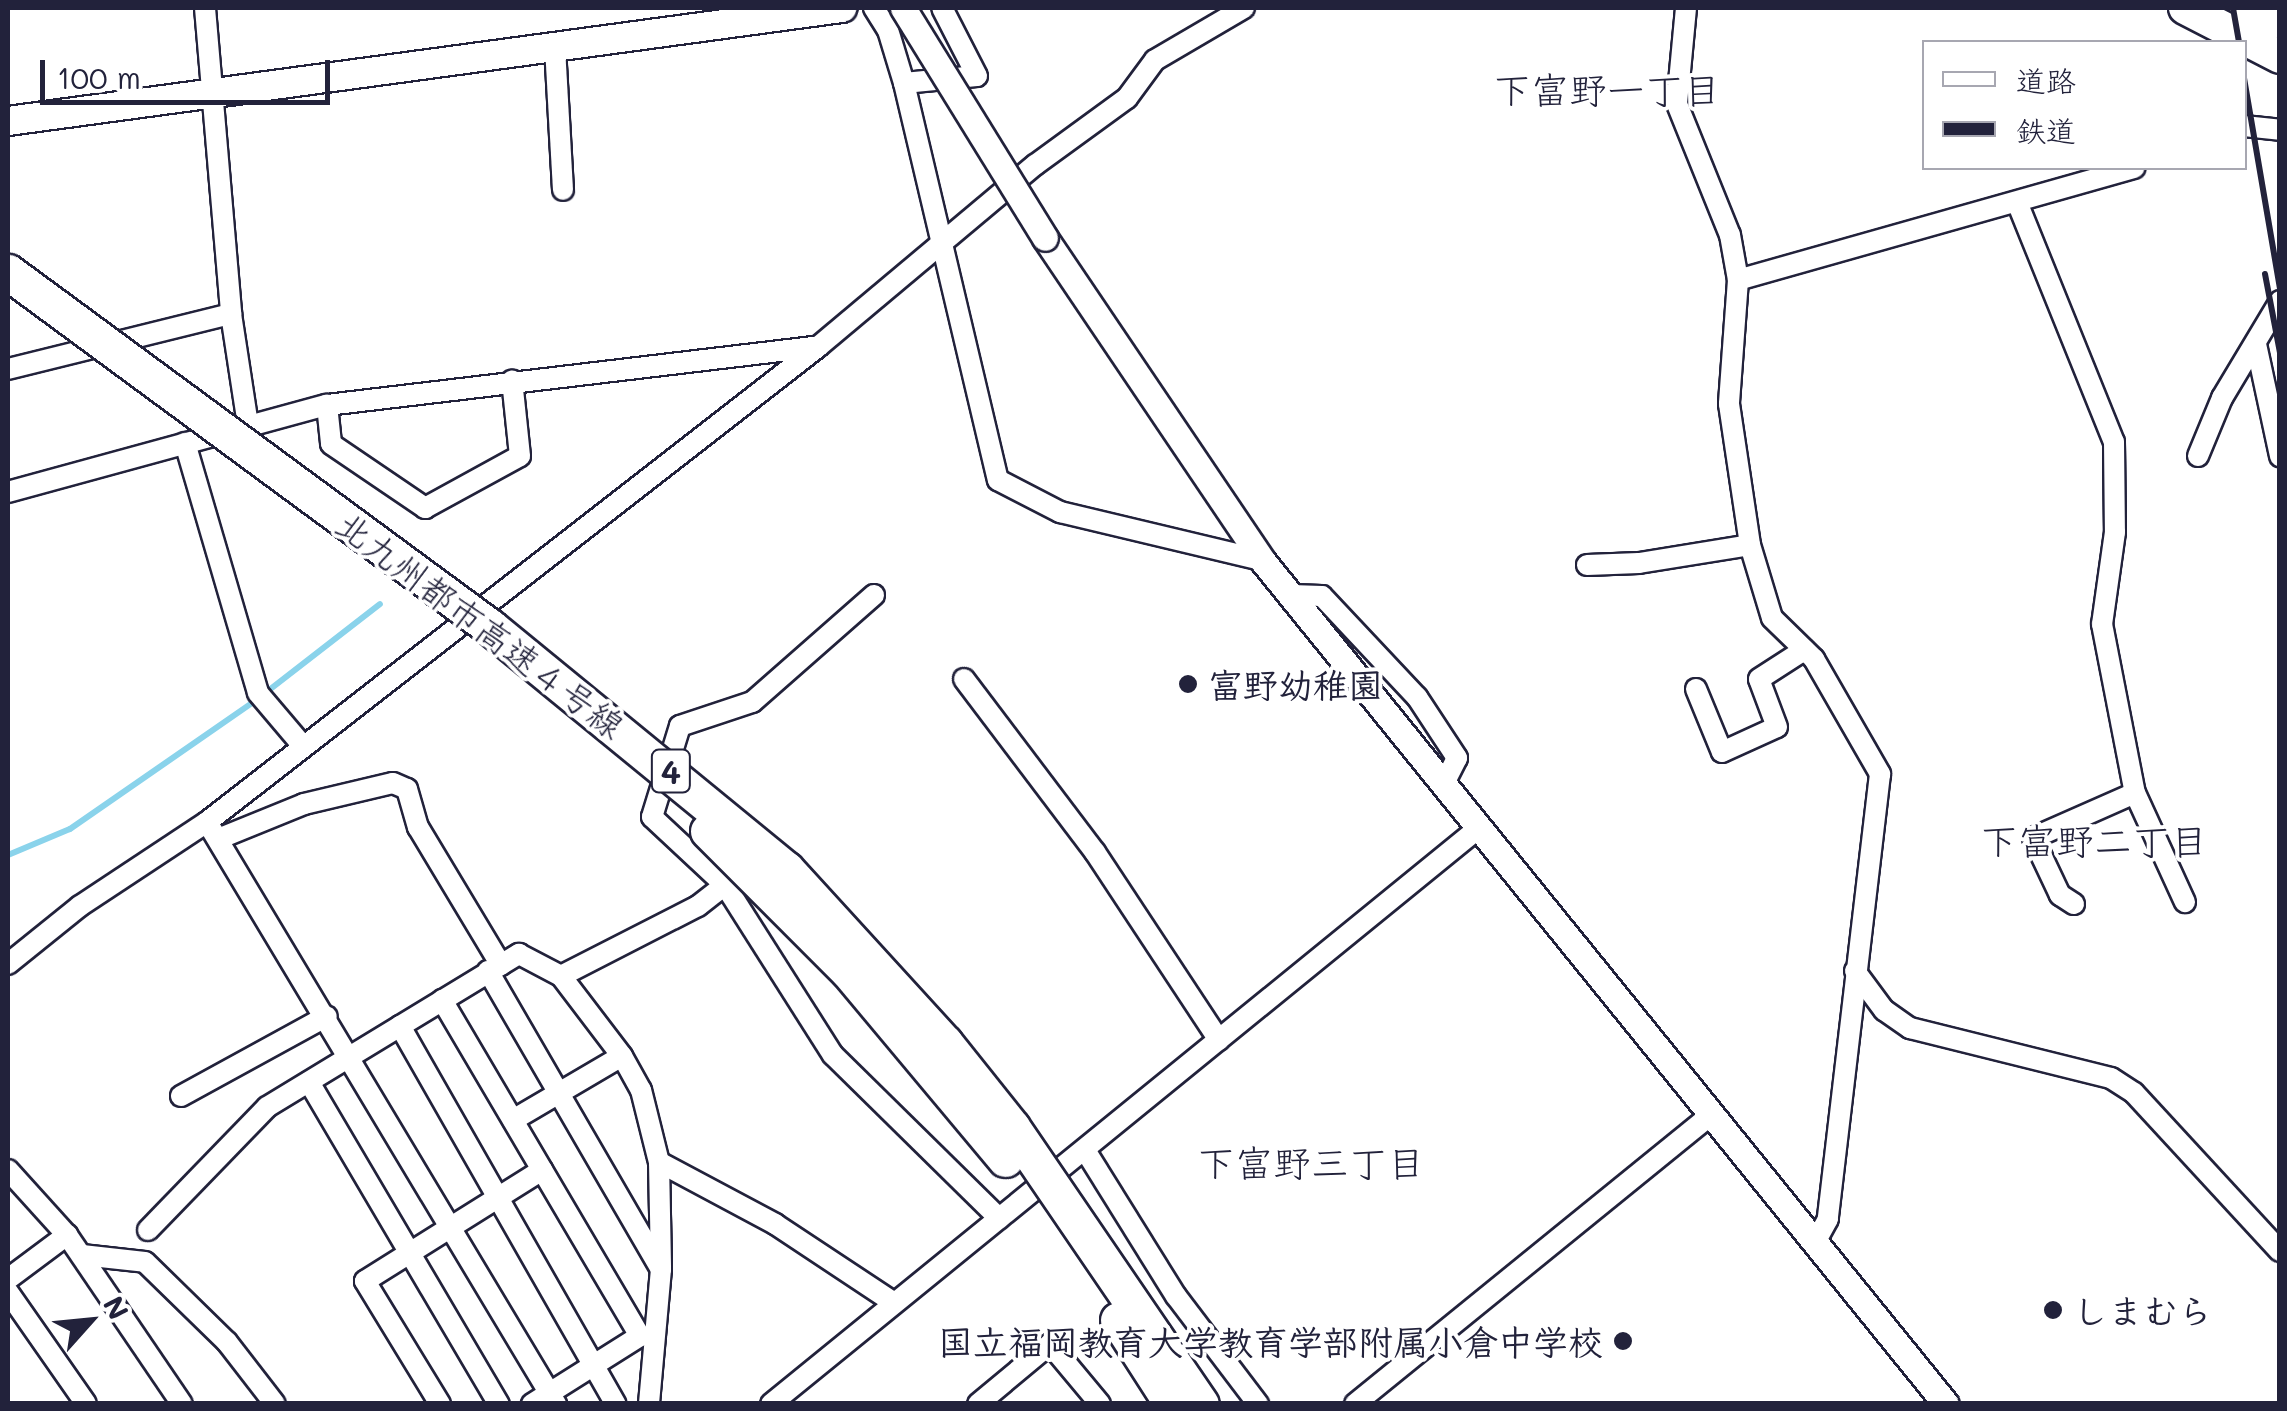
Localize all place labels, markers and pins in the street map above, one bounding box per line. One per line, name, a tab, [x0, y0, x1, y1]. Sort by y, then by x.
place label: 富野幼稚園	[1208, 663, 1383, 705]
marker: 富野幼稚園	[1177, 673, 1199, 695]
place label: しまむら	[2073, 1289, 2213, 1331]
marker: しまむら	[2042, 1299, 2064, 1321]
place label: 国立福岡教育大学教育学部附属小倉中学校	[938, 1320, 1603, 1362]
marker: 国立福岡教育大学教育学部附属小倉中学校	[1612, 1330, 1634, 1352]

